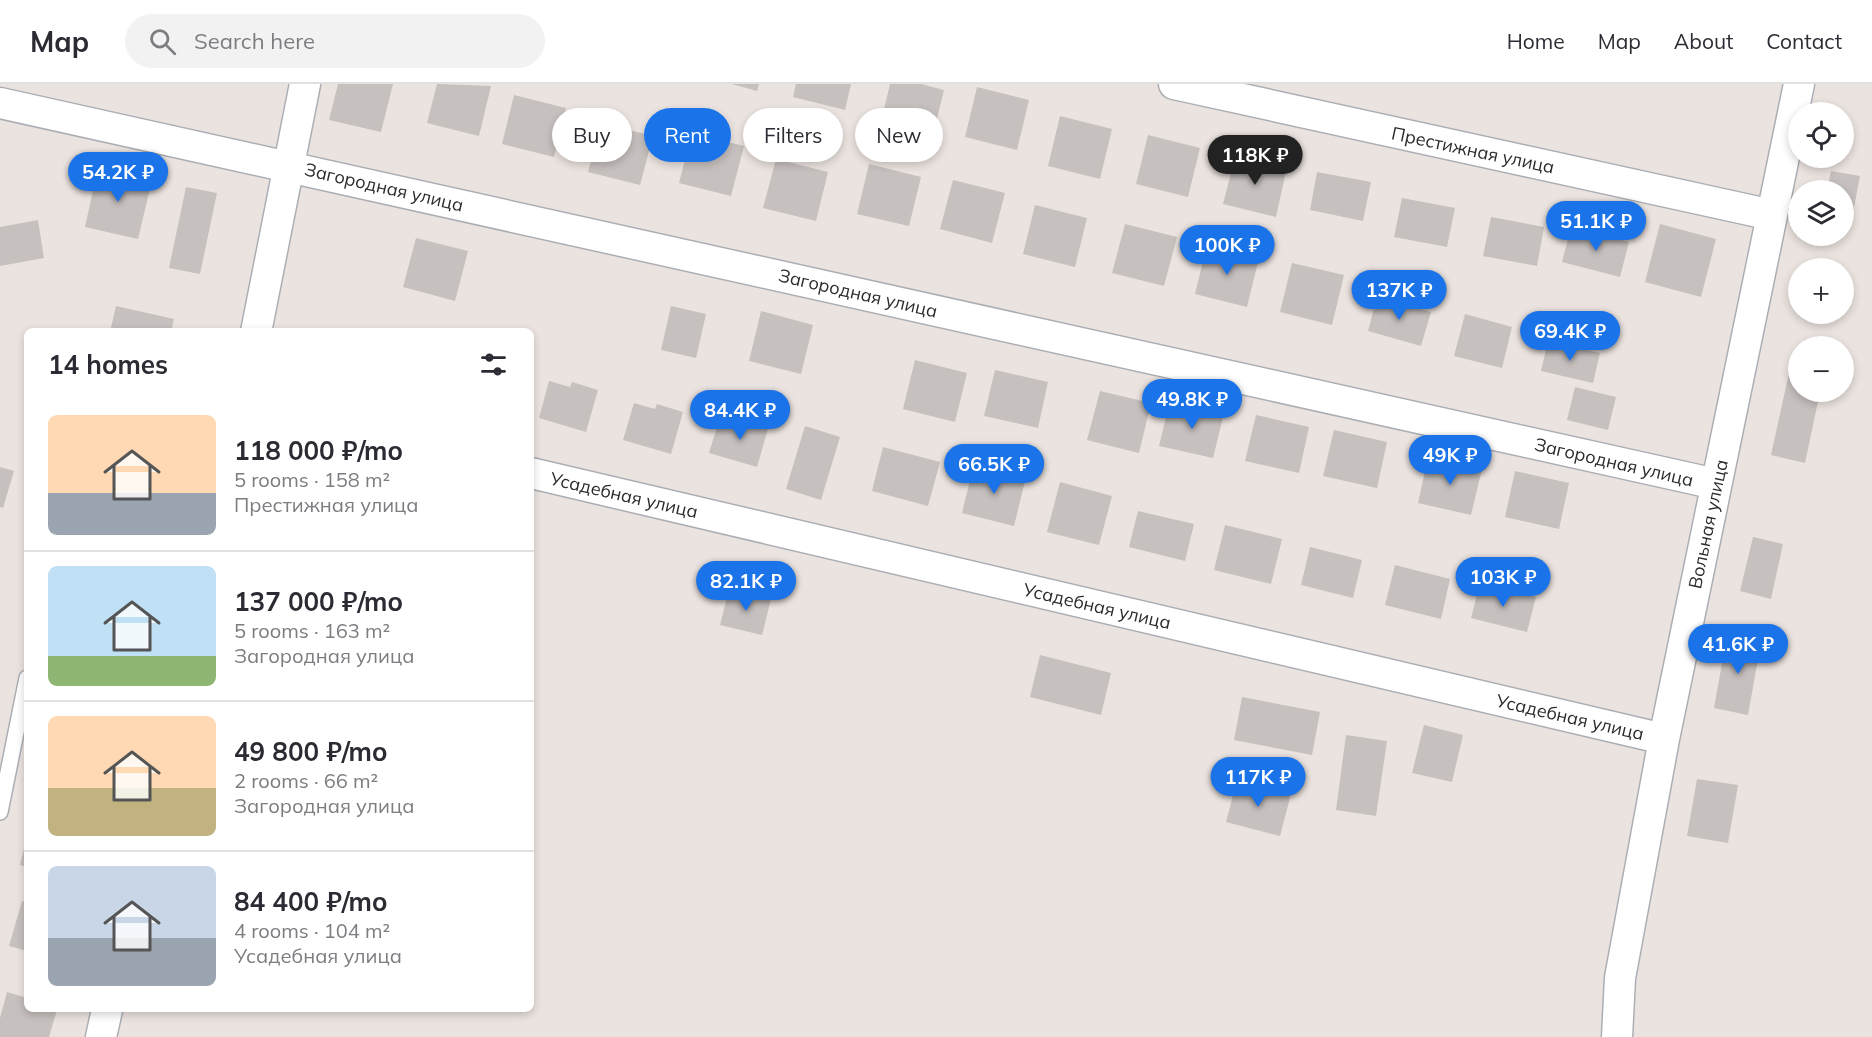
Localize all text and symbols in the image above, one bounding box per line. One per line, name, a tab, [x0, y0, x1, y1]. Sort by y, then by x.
search box	[125, 14, 545, 68]
text: Map	[30, 24, 89, 59]
icon: search	[146, 25, 179, 58]
text: Search here	[194, 27, 315, 55]
text: Home	[1507, 28, 1565, 54]
text: Map	[1598, 28, 1641, 54]
text: About	[1674, 28, 1733, 54]
text: Contact	[1766, 28, 1842, 54]
map controls	[1788, 102, 1854, 402]
button: locate	[1788, 102, 1854, 168]
chip: Buy	[552, 108, 632, 162]
chip: Rent	[644, 108, 731, 162]
chip: Filters	[743, 108, 843, 162]
chip: New	[855, 108, 943, 162]
street label: Престижная улица	[1389, 121, 1557, 179]
pin: 118K ₽	[1206, 135, 1304, 186]
text: 118K ₽	[1222, 142, 1288, 167]
pin: 54.2K ₽	[63, 152, 173, 203]
street label: Загородная улица	[302, 158, 466, 216]
text: 54.2K ₽	[82, 159, 154, 184]
button: layers	[1788, 180, 1854, 246]
pin: 51.1K ₽	[1541, 201, 1651, 252]
text: 51.1K ₽	[1560, 208, 1632, 233]
pin: 100K ₽	[1178, 225, 1276, 276]
text: 100K ₽	[1194, 232, 1260, 257]
button: +	[1788, 258, 1854, 324]
street label: Загородная улица	[776, 264, 940, 322]
pin: 137K ₽	[1350, 270, 1448, 321]
text: 137K ₽	[1366, 277, 1432, 302]
pin: 69.4K ₽	[1515, 311, 1625, 362]
text: 69.4K ₽	[1534, 318, 1606, 343]
button: −	[1788, 336, 1854, 402]
text: 14 homes	[48, 348, 168, 381]
icon: filters	[477, 348, 510, 381]
pin: 49.8K ₽	[1137, 379, 1247, 430]
text: 49.8K ₽	[1156, 386, 1228, 411]
pin: 84.4K ₽	[685, 390, 795, 441]
text: 84.4K ₽	[704, 397, 776, 422]
street label: Загородная улица	[1532, 433, 1696, 491]
text: 118 000 ₽/mo	[234, 434, 403, 467]
pin: 49K ₽	[1408, 435, 1492, 486]
icon: home	[96, 439, 168, 511]
text: 49K ₽	[1423, 442, 1477, 467]
pin: 66.5K ₽	[939, 444, 1049, 495]
text: 66.5K ₽	[958, 451, 1030, 476]
street label: Вольная улица	[1683, 457, 1733, 591]
text: 5 rooms · 158 m²	[234, 467, 390, 492]
street label: Усадебная улица	[547, 467, 700, 523]
text: Престижная улица	[234, 492, 418, 517]
pin: 103K ₽	[1454, 557, 1552, 608]
pin: 82.1K ₽	[691, 561, 801, 612]
text: 103K ₽	[1470, 564, 1536, 589]
text: 82.1K ₽	[710, 568, 782, 593]
street label: Усадебная улица	[1020, 578, 1173, 634]
text: 137 000 ₽/mo	[234, 585, 403, 618]
icon: home	[96, 590, 168, 662]
text: 5 rooms · 163 m²	[234, 618, 390, 643]
pin: 41.6K ₽	[1683, 624, 1793, 675]
text: 41.6K ₽	[1702, 631, 1774, 656]
text: Загородная улица	[234, 643, 414, 668]
street label: Усадебная улица	[1493, 689, 1646, 745]
text: 49 800 ₽/mo	[234, 735, 387, 768]
icon: home	[96, 740, 168, 812]
pin: 117K ₽	[1209, 757, 1307, 808]
text: 117K ₽	[1225, 764, 1291, 789]
text: 2 rooms · 66 m²	[234, 768, 378, 793]
text: Загородная улица	[234, 793, 414, 818]
text: 84 400 ₽/mo	[234, 885, 387, 918]
icon: home	[96, 890, 168, 962]
text: 4 rooms · 104 m²	[234, 918, 390, 943]
text: Усадебная улица	[234, 943, 402, 968]

